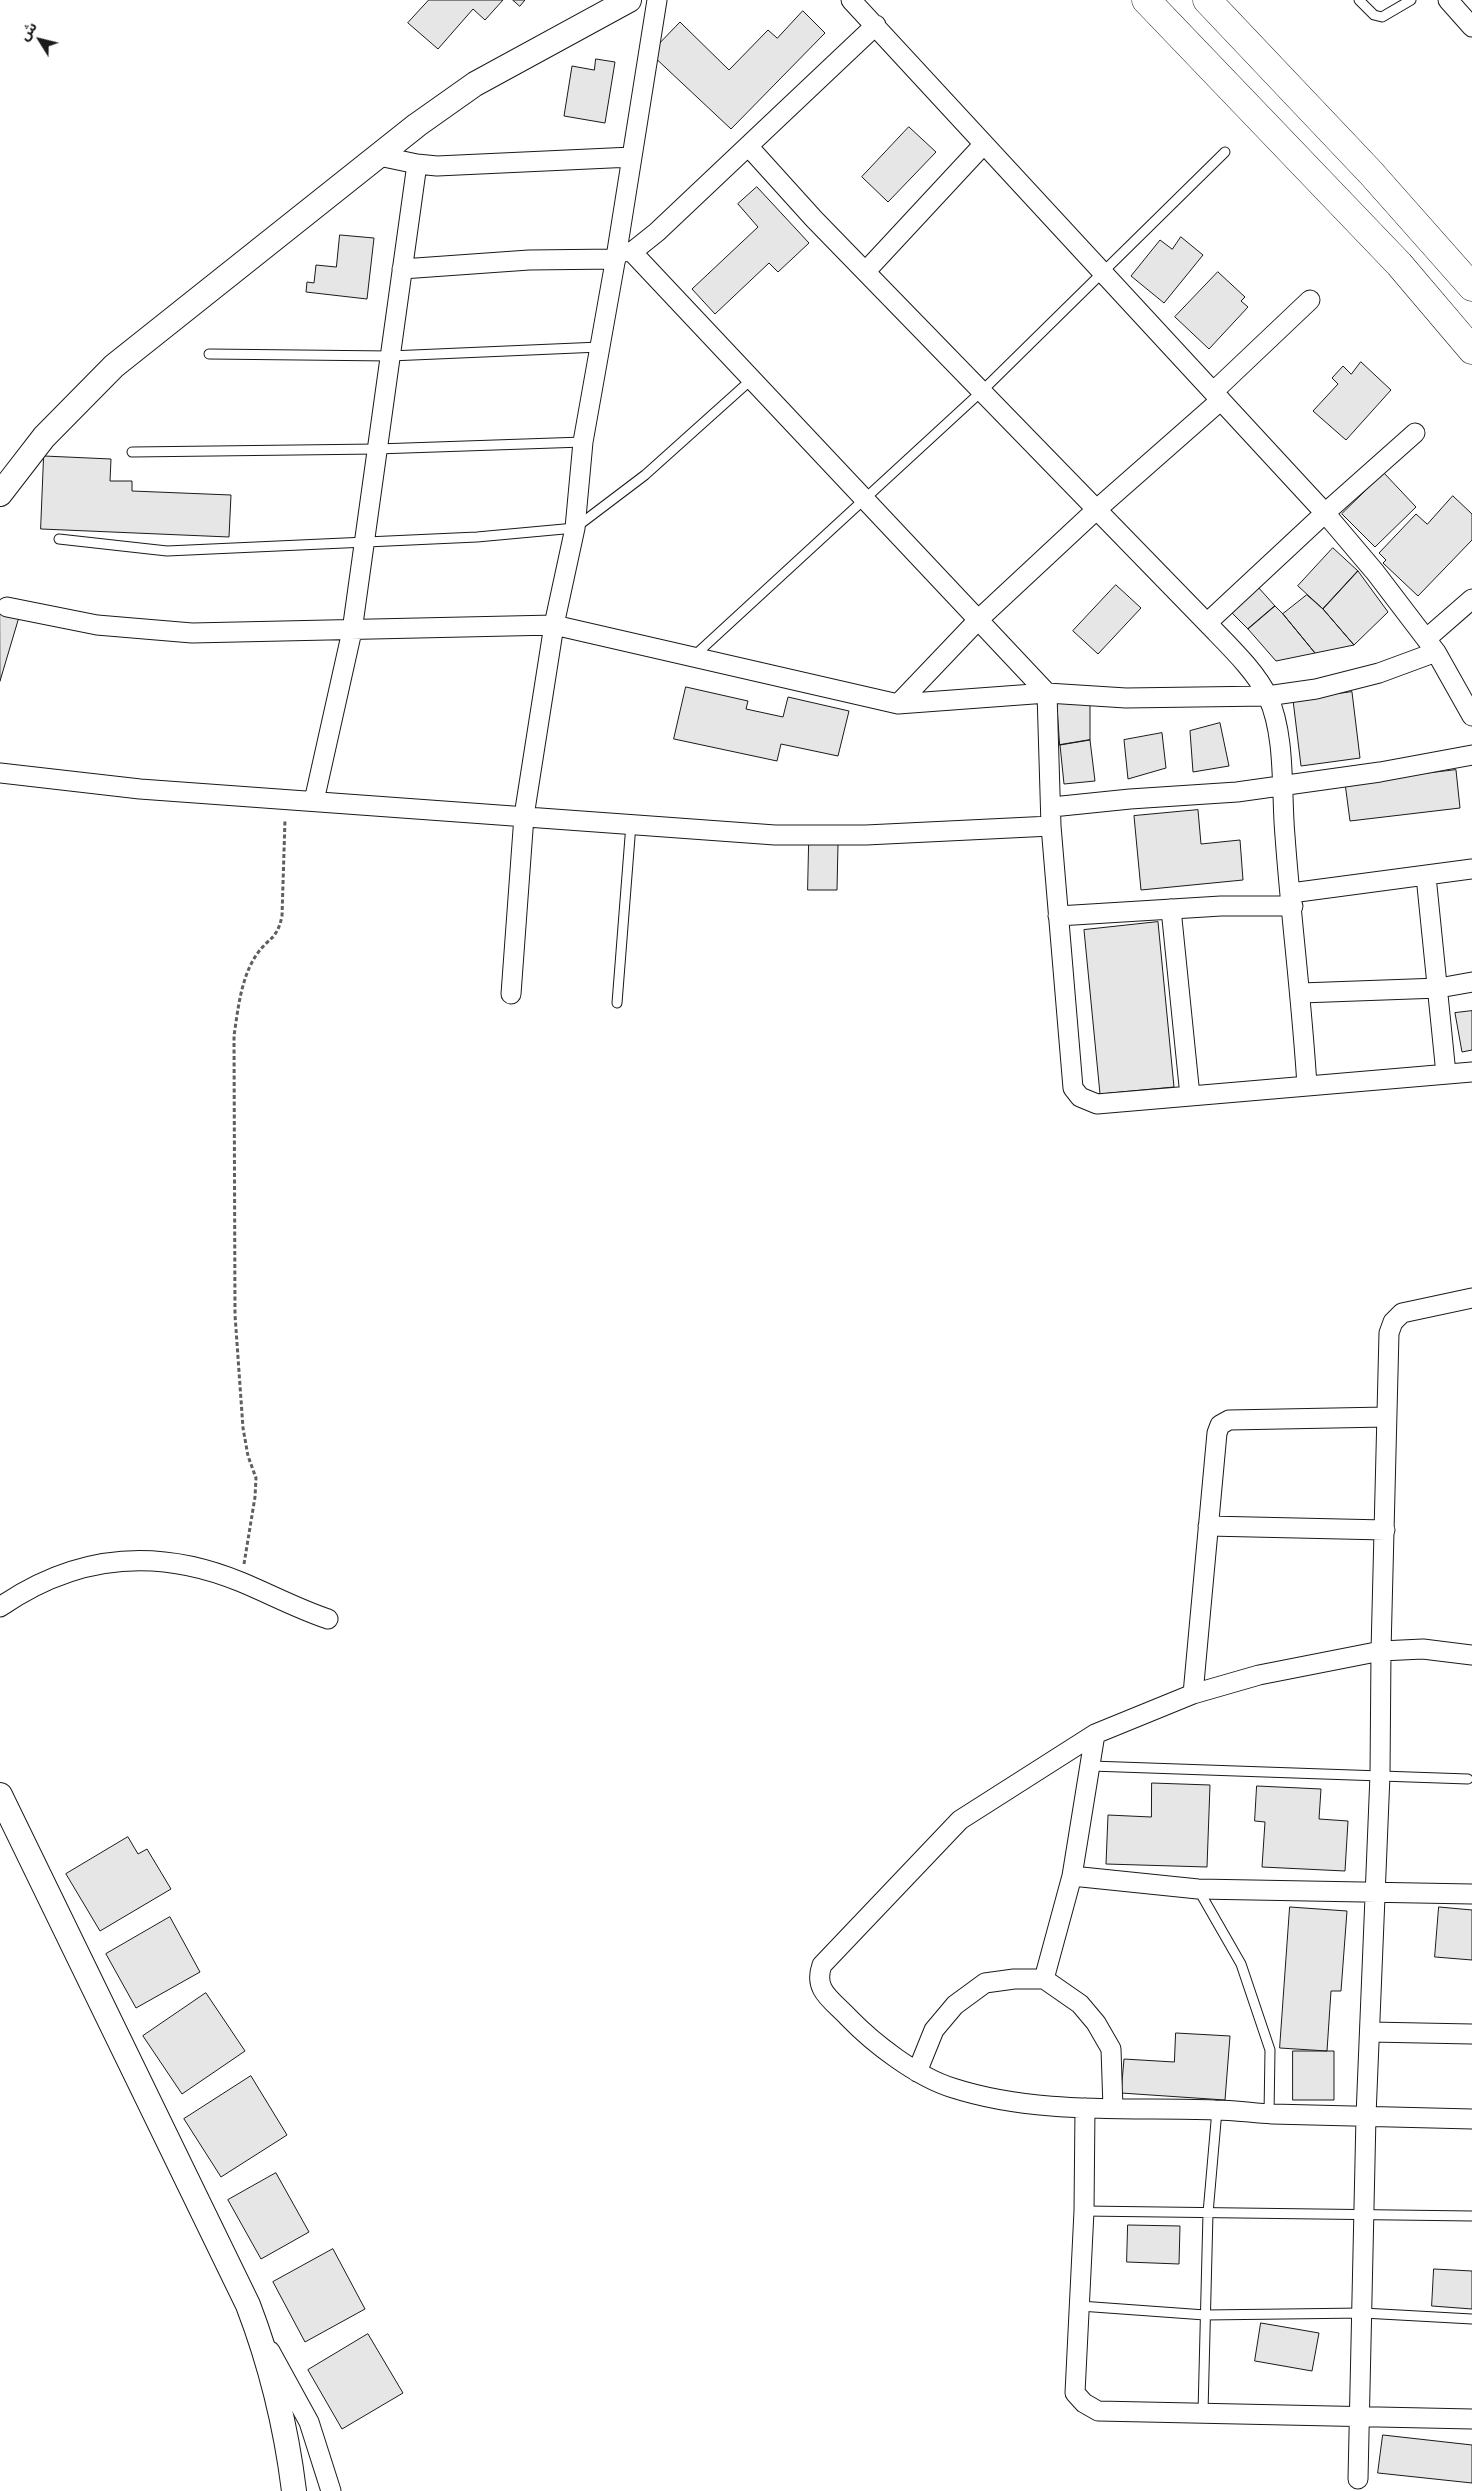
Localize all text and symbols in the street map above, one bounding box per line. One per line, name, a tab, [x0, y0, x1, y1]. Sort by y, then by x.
north arrow	[15, 15, 65, 65]
text: ش	[15, 18, 40, 44]

